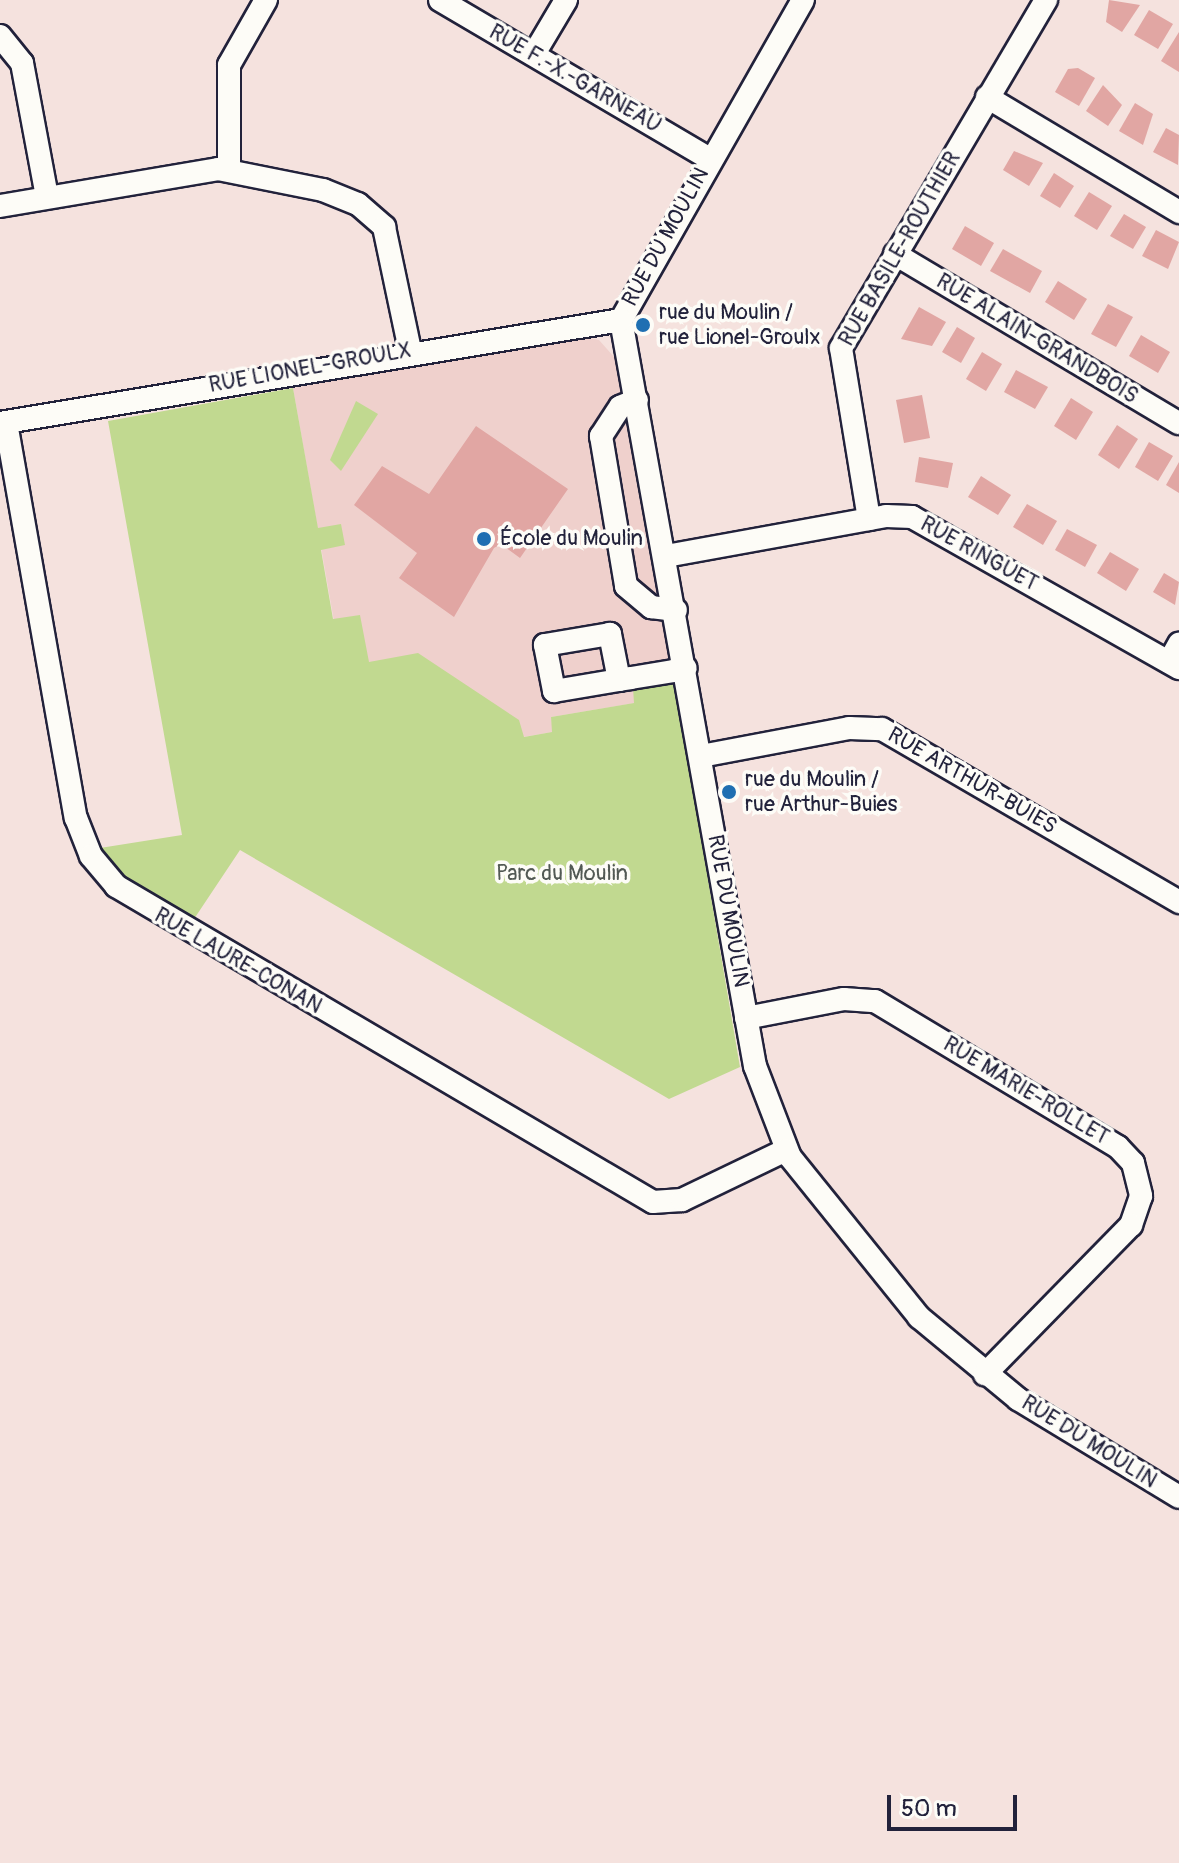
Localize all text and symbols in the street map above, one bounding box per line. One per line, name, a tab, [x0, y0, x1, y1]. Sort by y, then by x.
street label: RUE F.-X.-GARNEAU	[484, 19, 666, 139]
street label: RUE BASILE-ROUTHIER	[833, 147, 967, 351]
street label: RUE DU MOULIN	[617, 163, 715, 311]
street label: RUE ALAIN-GRANDBOIS	[931, 268, 1143, 410]
place label: rue du Moulin / rue Lionel-Groulx	[659, 299, 820, 350]
marker: rue du Moulin / rue Lionel-Groulx	[634, 316, 652, 334]
street label: RUE LIONEL-GROULX	[207, 337, 413, 399]
street label: RUE RINGUET	[916, 511, 1042, 597]
place label: École du Moulin	[500, 526, 643, 552]
marker: École du Moulin	[475, 530, 493, 548]
street label: RUE ARTHUR-BUIES	[883, 722, 1061, 840]
place label: rue du Moulin / rue Arthur-Buies	[745, 766, 897, 818]
marker: rue du Moulin / rue Arthur-Buies	[720, 783, 738, 801]
street label: RUE DU MOULIN	[702, 833, 754, 989]
park label: Parc du Moulin	[496, 861, 628, 887]
street label: RUE LAURE-CONAN	[150, 902, 326, 1020]
street label: RUE MARIE-ROLLET	[938, 1031, 1114, 1151]
street label: RUE DU MOULIN	[1016, 1390, 1162, 1494]
scale bar	[891, 1779, 1021, 1829]
text: 50 m	[901, 1794, 957, 1823]

